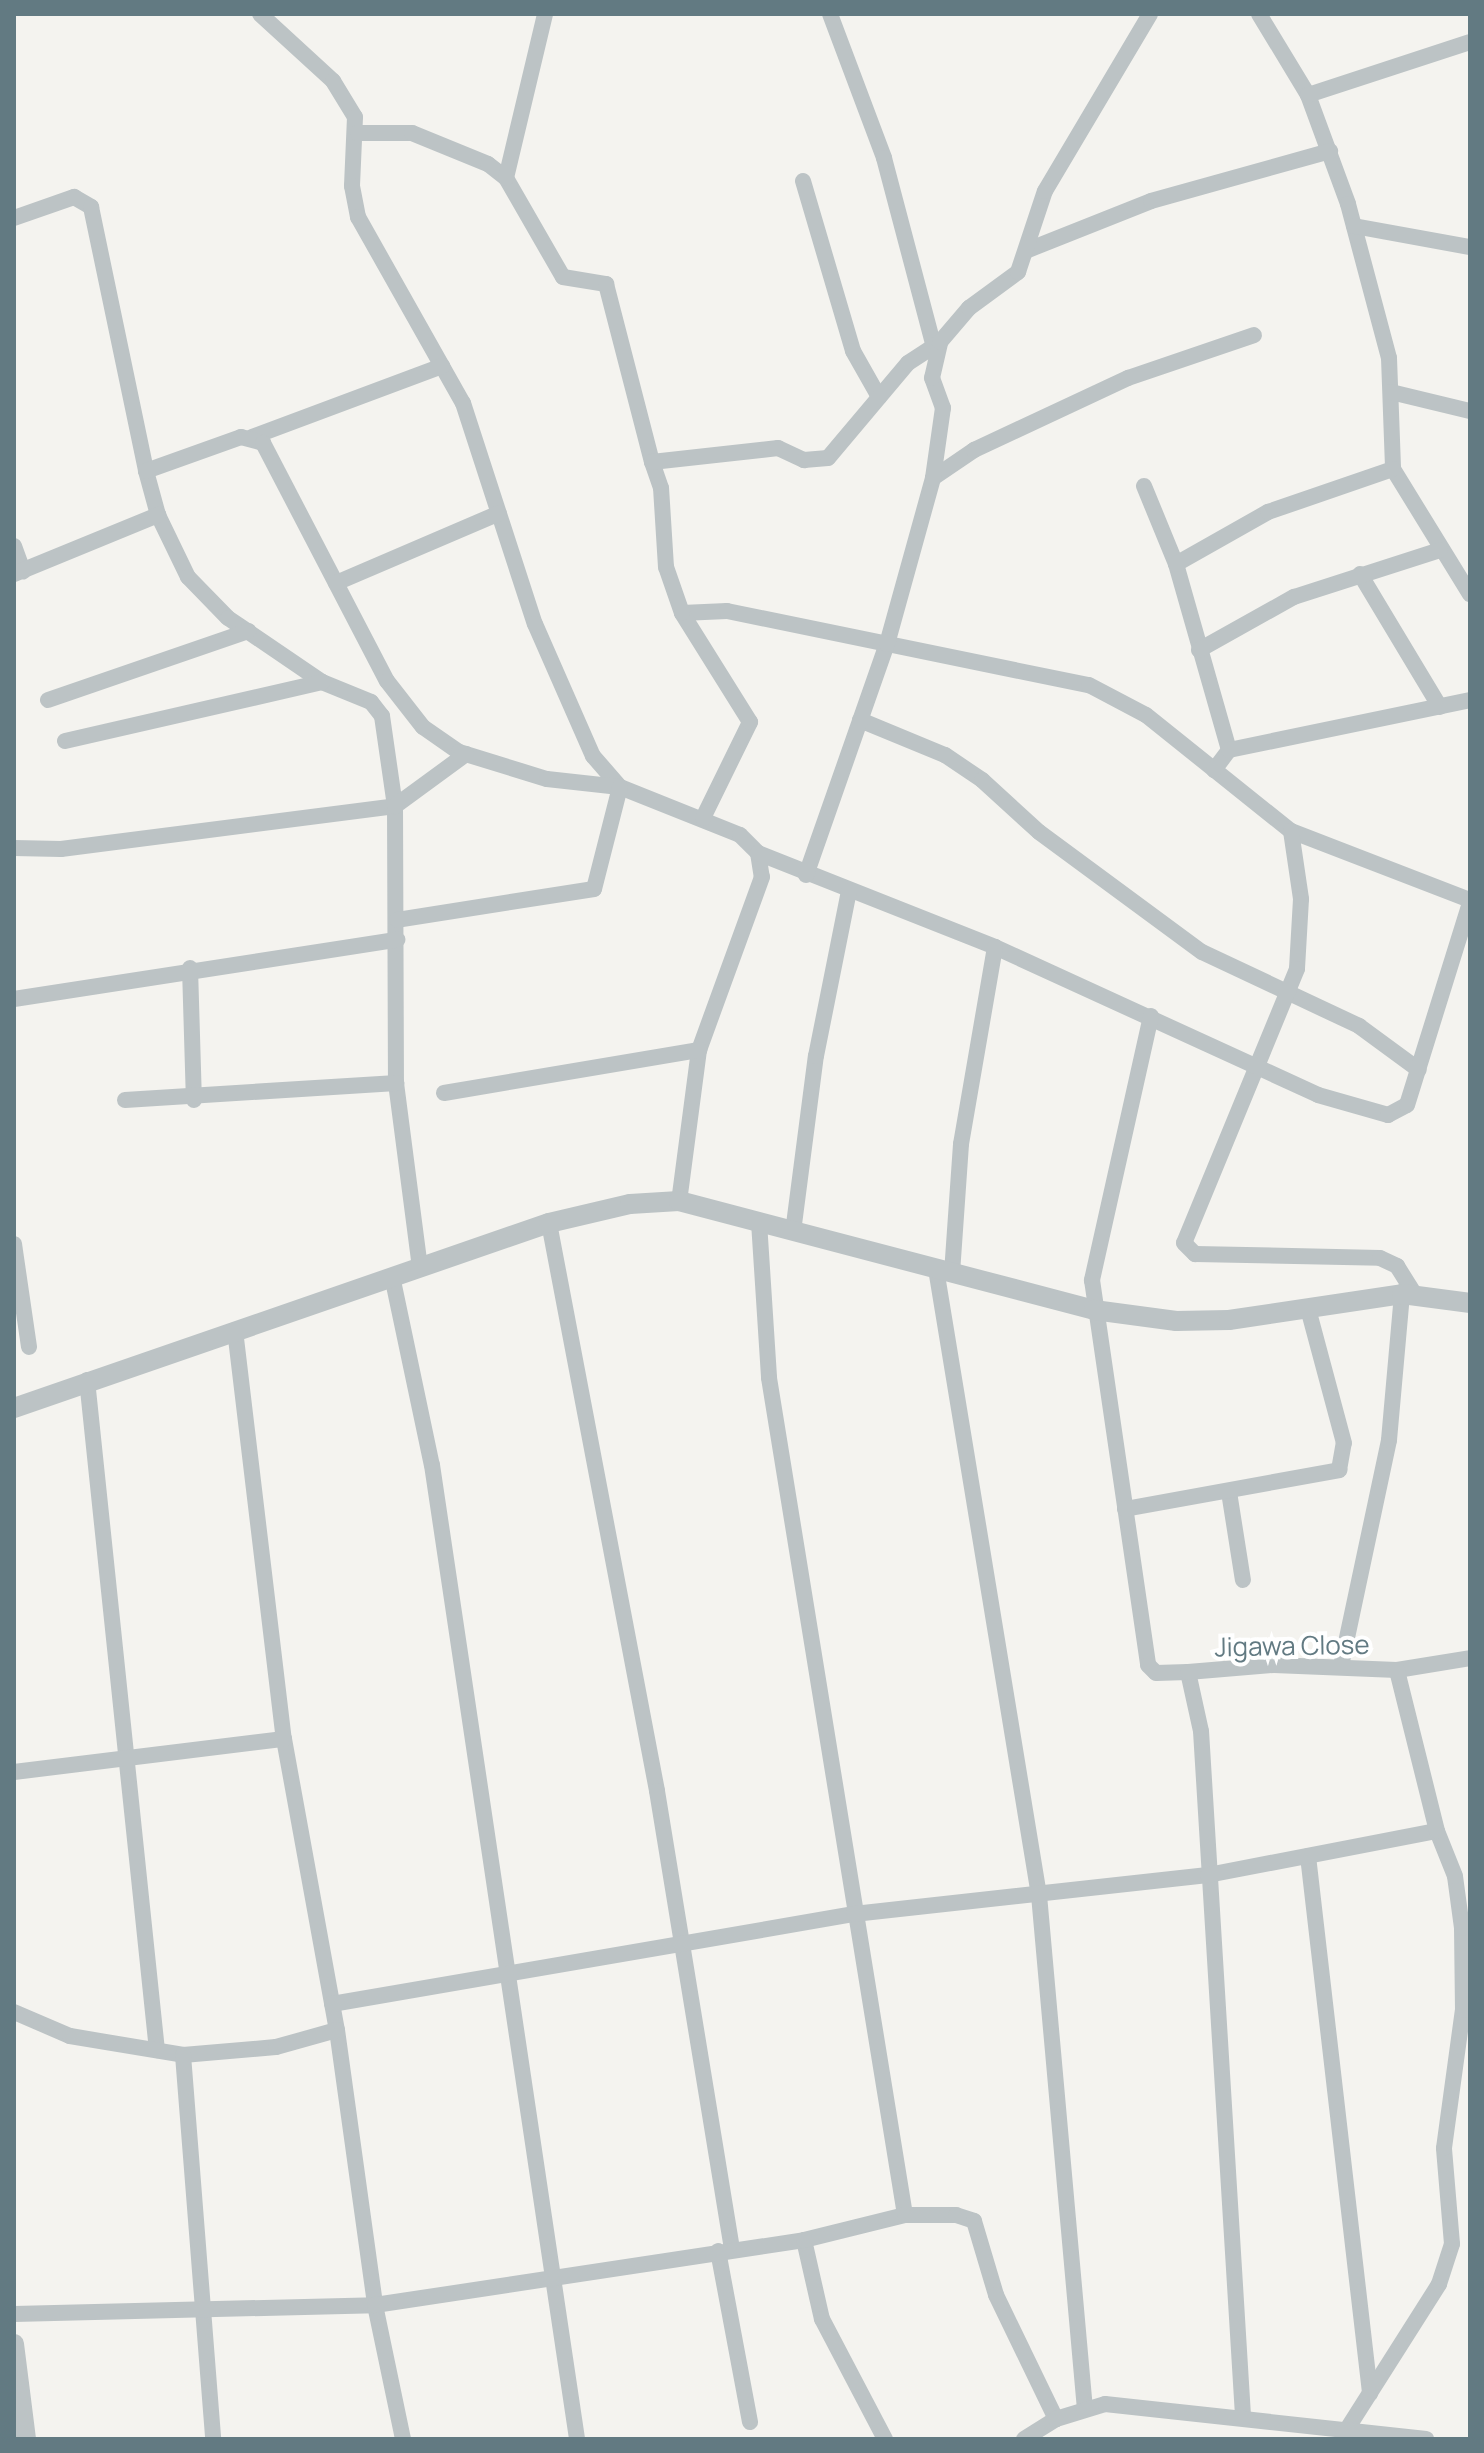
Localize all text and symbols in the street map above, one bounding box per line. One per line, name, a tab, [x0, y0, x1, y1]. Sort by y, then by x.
street label: Jigawa Close	[1214, 1629, 1370, 1663]

